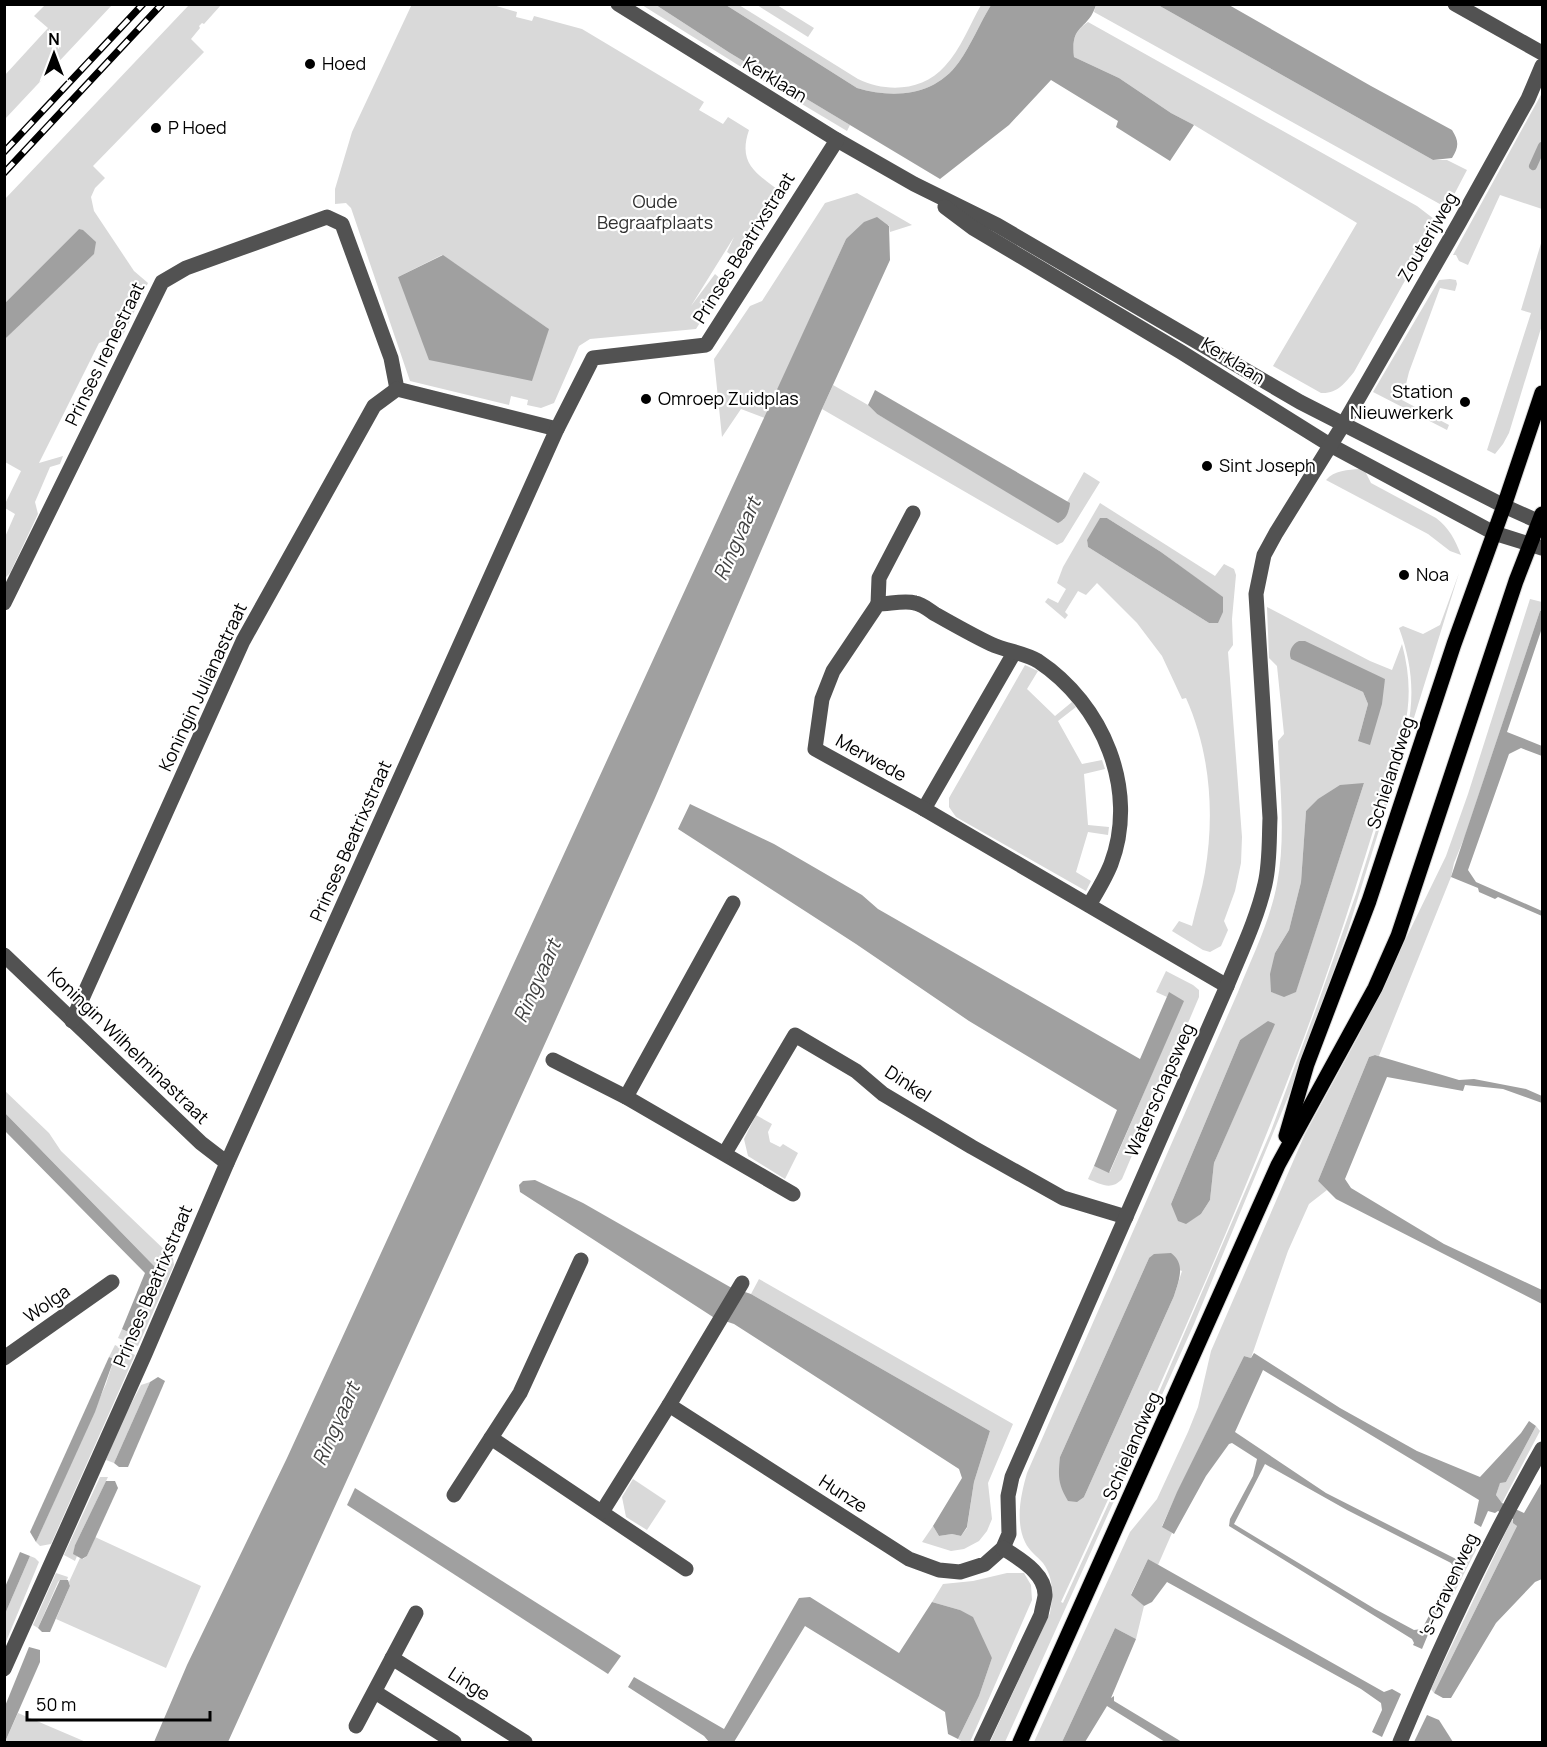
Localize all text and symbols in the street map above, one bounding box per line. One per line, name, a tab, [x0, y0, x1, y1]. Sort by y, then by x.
north arrow	[24, 24, 84, 84]
text: N	[48, 28, 60, 50]
place label: Hoed	[322, 51, 366, 75]
street label: Kerklaan	[739, 51, 812, 108]
marker: Hoed	[303, 57, 317, 71]
place label: P Hoed	[168, 115, 227, 139]
marker: P Hoed	[149, 121, 163, 135]
street label: Prinses Beatrixstraat	[687, 167, 799, 328]
street label: Zouterijweg	[1392, 187, 1462, 286]
park label: Oude Begraafplaats	[597, 189, 713, 234]
street label: Prinses Irenestraat	[59, 278, 149, 429]
street label: Kerklaan	[1197, 331, 1270, 389]
place label: Station Nieuwerkerk	[1350, 379, 1454, 424]
place label: Omroep Zuidplas	[658, 386, 799, 410]
marker: Omroep Zuidplas	[639, 392, 653, 406]
marker: Station Nieuwerkerk	[1458, 395, 1472, 409]
place label: Sint Joseph	[1219, 453, 1316, 477]
marker: Sint Joseph	[1200, 459, 1214, 473]
water label: Ringvaart	[706, 491, 768, 584]
place label: Noa	[1416, 562, 1449, 586]
marker: Noa	[1397, 568, 1411, 582]
street label: Koningin Julianastraat	[152, 598, 252, 775]
street label: Schielandweg	[1361, 714, 1419, 832]
street label: Merwede	[832, 728, 911, 786]
street label: Prinses Beatrixstraat	[304, 756, 396, 925]
water label: Ringvaart	[506, 933, 568, 1026]
street label: Koningin Wilhelminastraat	[43, 962, 215, 1129]
street label: Waterschapsweg	[1119, 1019, 1199, 1160]
street label: Dinkel	[881, 1059, 936, 1107]
street label: Prinses Beatrixstraat	[107, 1201, 197, 1370]
street label: Wolga	[19, 1279, 74, 1328]
water label: Ringvaart	[305, 1376, 367, 1469]
street label: Schielandweg	[1096, 1387, 1166, 1504]
street label: Hunze	[815, 1469, 872, 1518]
street label: 's-Gravenweg	[1414, 1529, 1483, 1641]
street label: Linge	[444, 1661, 495, 1706]
scale bar	[27, 1684, 210, 1722]
text: 50 m	[36, 1692, 76, 1716]

